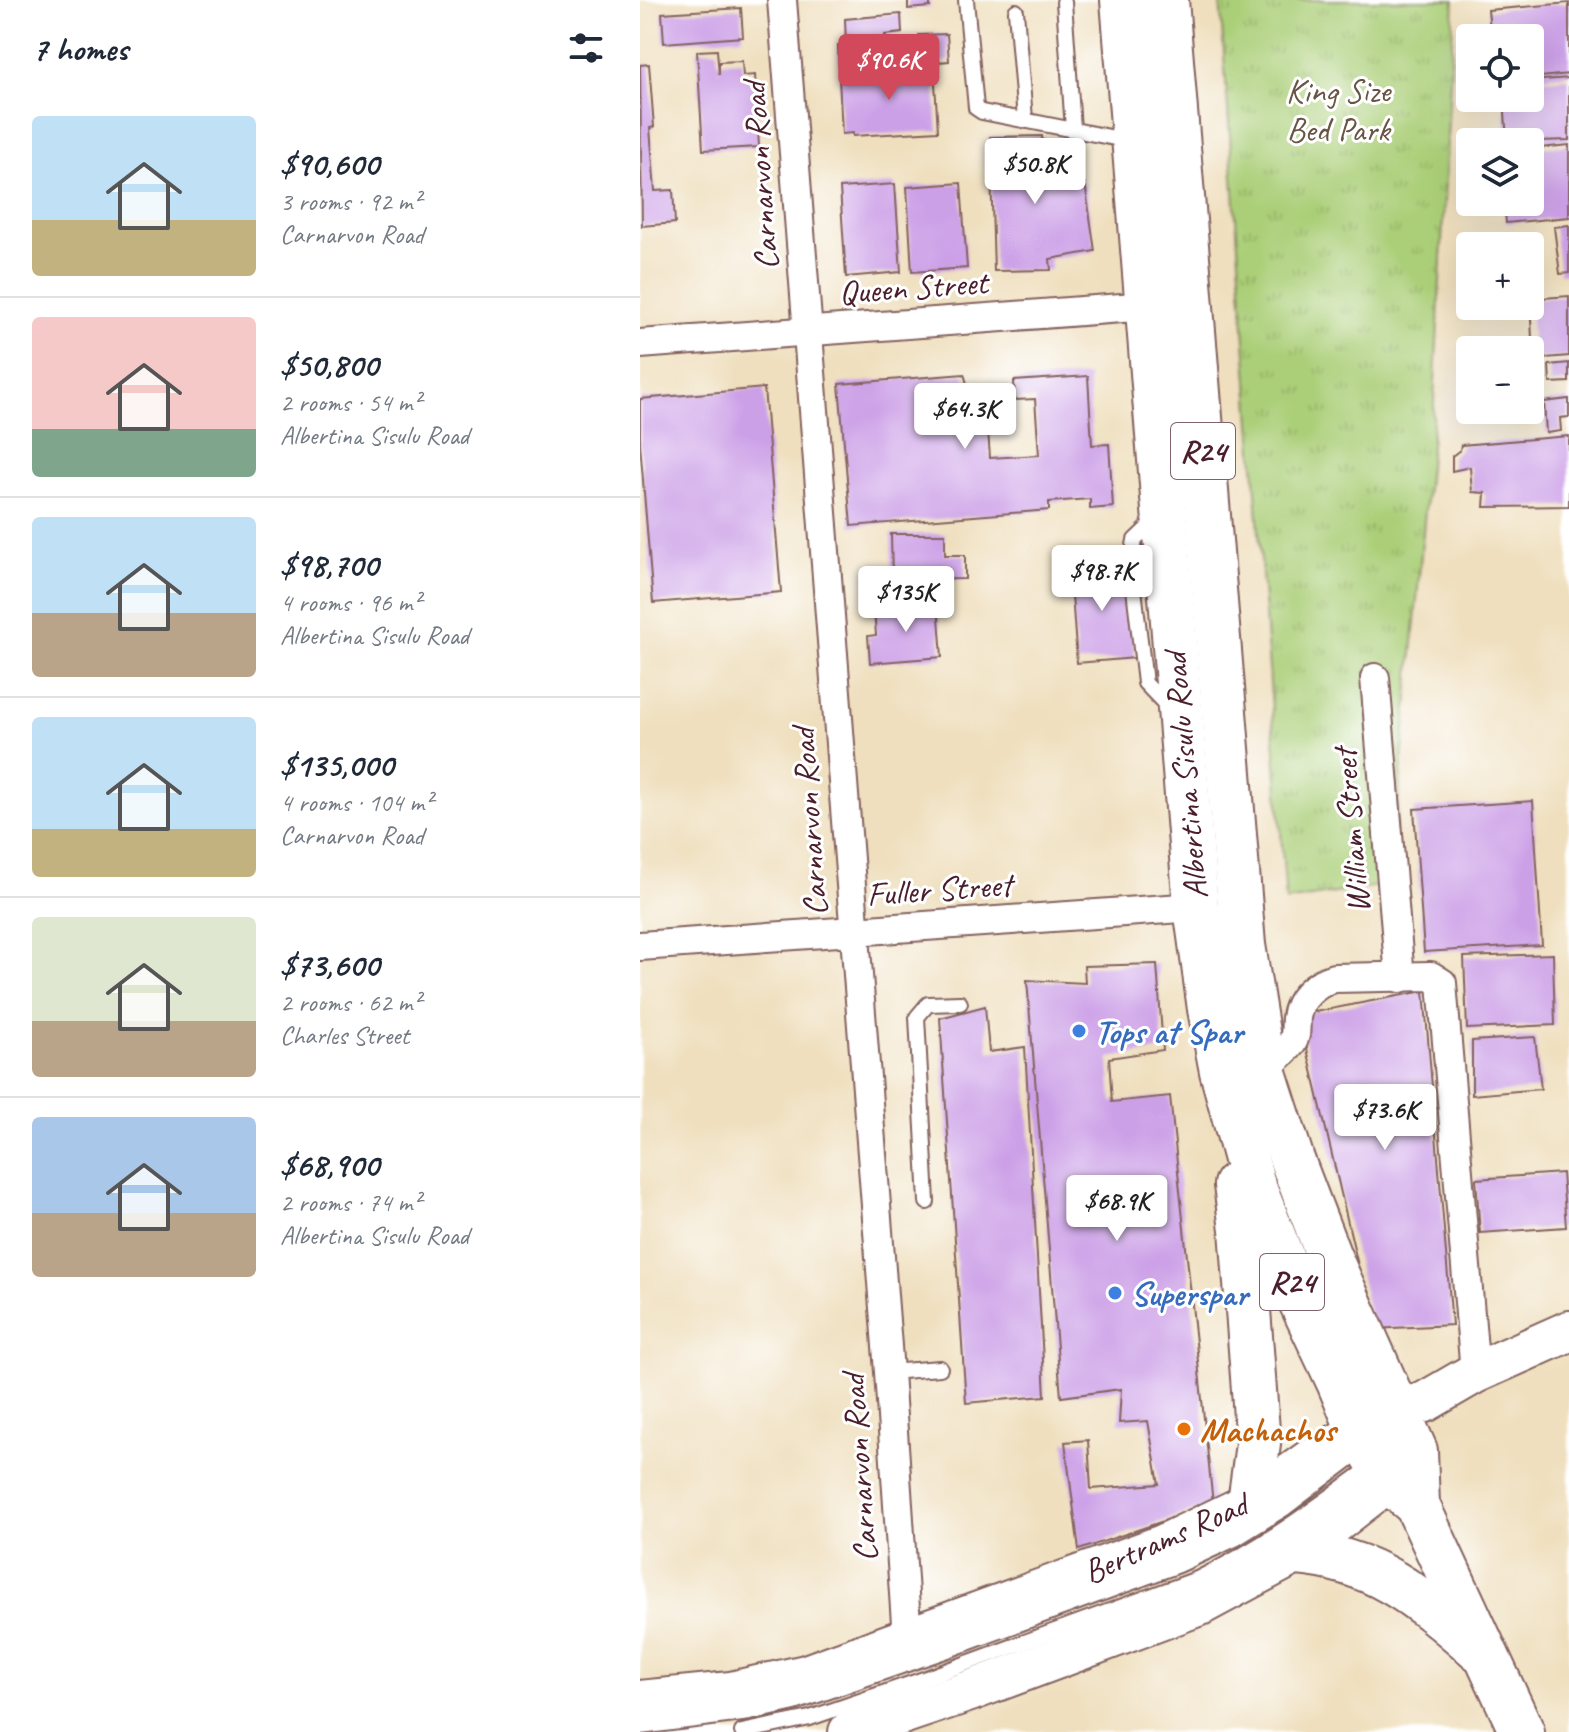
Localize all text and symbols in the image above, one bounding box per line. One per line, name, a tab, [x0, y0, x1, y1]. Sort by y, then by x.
map controls	[1456, 24, 1544, 424]
button: locate	[1456, 24, 1544, 112]
icon: filters	[564, 26, 608, 70]
text: 7 homes	[32, 27, 128, 70]
pin: $90.6K	[824, 34, 954, 102]
text: $90.6K	[856, 43, 922, 76]
park label: King Size Bed Park	[1286, 69, 1392, 151]
street label: Carnarvon Road	[732, 76, 788, 271]
button: layers	[1456, 128, 1544, 216]
pin: $50.8K	[970, 138, 1100, 206]
text: $90,600	[280, 142, 379, 185]
text: $50.8K	[1003, 147, 1067, 180]
icon: home	[96, 148, 192, 244]
text: 3 rooms · 92 m²	[280, 185, 421, 218]
text: Carnarvon Road	[280, 218, 424, 251]
button: +	[1456, 232, 1544, 320]
street label: Queen Street	[837, 260, 992, 314]
button: −	[1456, 336, 1544, 424]
text: $50,800	[280, 343, 378, 386]
icon: home	[96, 349, 192, 445]
pin: $64.3K	[900, 383, 1030, 451]
text: 2 rooms · 54 m²	[280, 386, 421, 419]
text: $64.3K	[932, 392, 998, 425]
text: Albertina Sisulu Road	[280, 419, 469, 452]
road number: R24	[1171, 423, 1235, 479]
text: $98,700	[280, 543, 378, 586]
pin: $98.7K	[1037, 545, 1167, 613]
icon: home	[96, 549, 192, 645]
text: $98.7K	[1070, 554, 1134, 587]
pin: $135K	[850, 566, 962, 634]
text: $135K	[876, 575, 936, 608]
text: 4 rooms · 96 m²	[280, 586, 421, 619]
text: Albertina Sisulu Road	[280, 619, 469, 652]
street label: Albertina Sisulu Road	[1152, 645, 1217, 901]
street label: Carnarvon Road	[781, 722, 837, 917]
street label: William Street	[1322, 742, 1380, 915]
text: $135,000	[280, 743, 393, 786]
icon: home	[96, 749, 192, 845]
text: 4 rooms · 104 m²	[280, 786, 432, 819]
text: Carnarvon Road	[280, 819, 424, 852]
street label: Fuller Street	[865, 862, 1018, 916]
text: $73,600	[280, 943, 379, 986]
icon: home	[96, 949, 192, 1045]
text: 2 rooms · 62 m²	[280, 986, 421, 1019]
place label: Tops at Spar	[1095, 1010, 1246, 1053]
text: Charles Street	[280, 1019, 409, 1052]
marker: Tops at Spar	[1070, 1022, 1088, 1040]
pin: $73.6K	[1320, 1084, 1450, 1152]
text: $73.6K	[1352, 1093, 1418, 1126]
text: $68,900	[280, 1143, 379, 1186]
icon: home	[96, 1149, 192, 1245]
pin: $68.9K	[1052, 1175, 1182, 1243]
text: $68.9K	[1084, 1184, 1150, 1217]
text: 2 rooms · 74 m²	[280, 1186, 421, 1219]
text: Albertina Sisulu Road	[280, 1219, 469, 1252]
road number: R24	[1260, 1254, 1324, 1310]
place label: Superspar	[1131, 1272, 1251, 1315]
marker: Superspar	[1106, 1284, 1124, 1302]
street label: Carnarvon Road	[831, 1368, 887, 1563]
place label: Machachos	[1200, 1408, 1338, 1451]
marker: Machachos	[1175, 1420, 1193, 1438]
street label: Bertrams Road	[1076, 1481, 1258, 1593]

